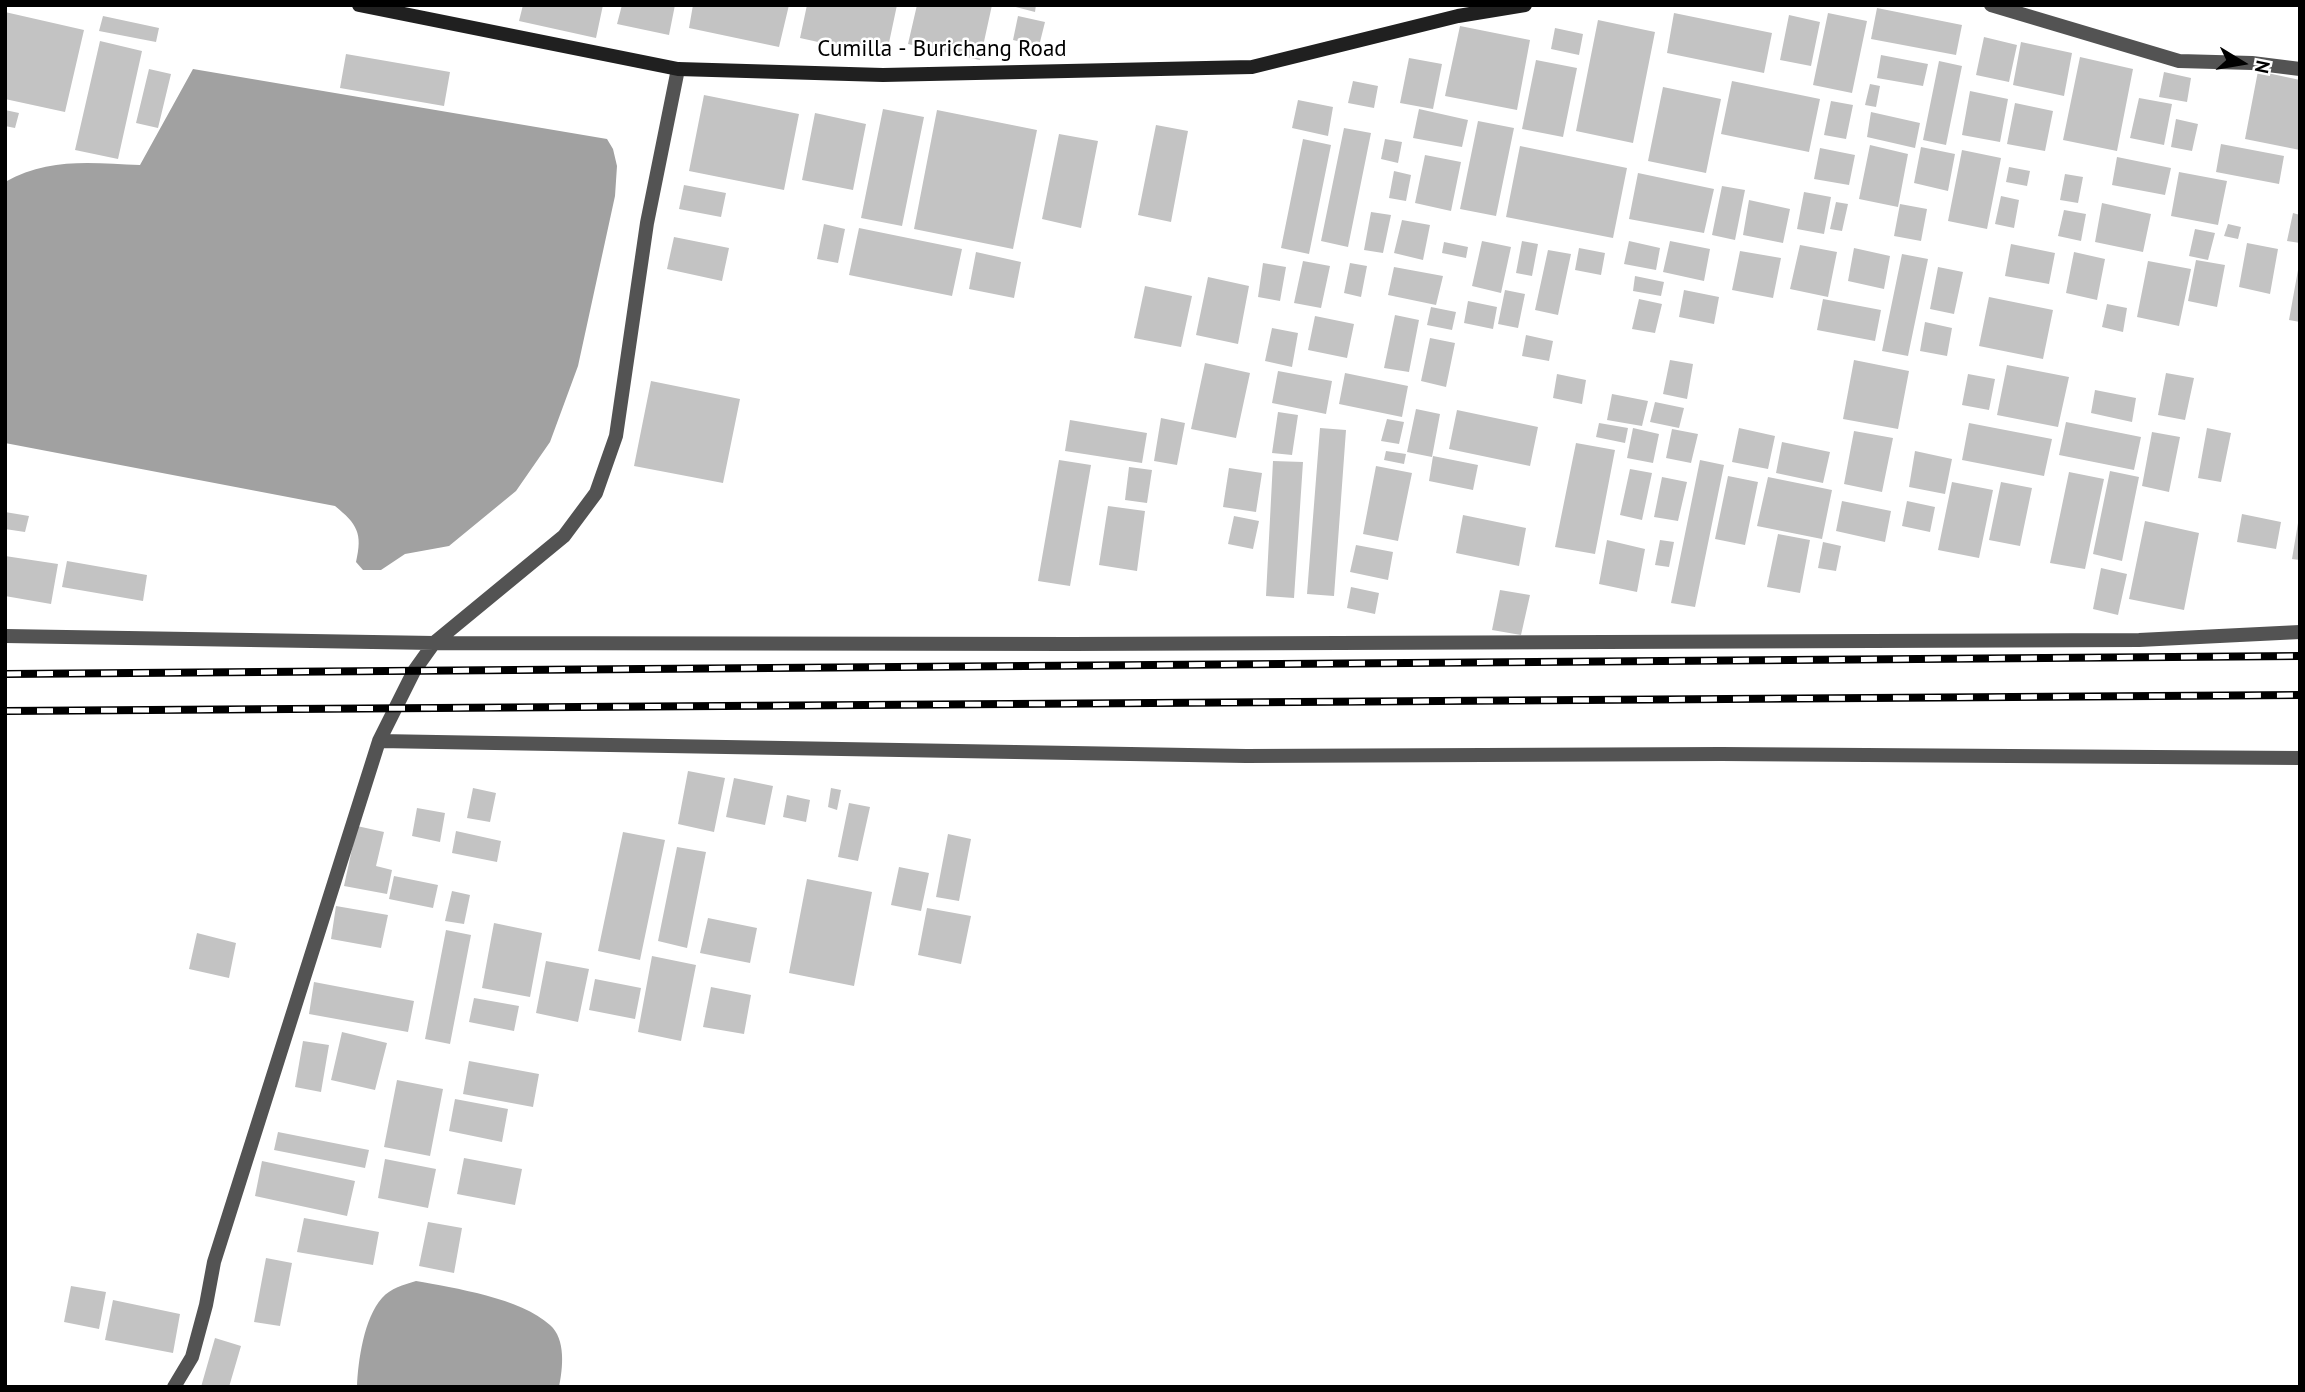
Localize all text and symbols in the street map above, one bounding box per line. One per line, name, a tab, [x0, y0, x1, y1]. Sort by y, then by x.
north arrow	[2207, 28, 2277, 98]
street label: Cumilla - Burichang Road	[817, 35, 1067, 63]
text: N	[2250, 59, 2276, 75]

